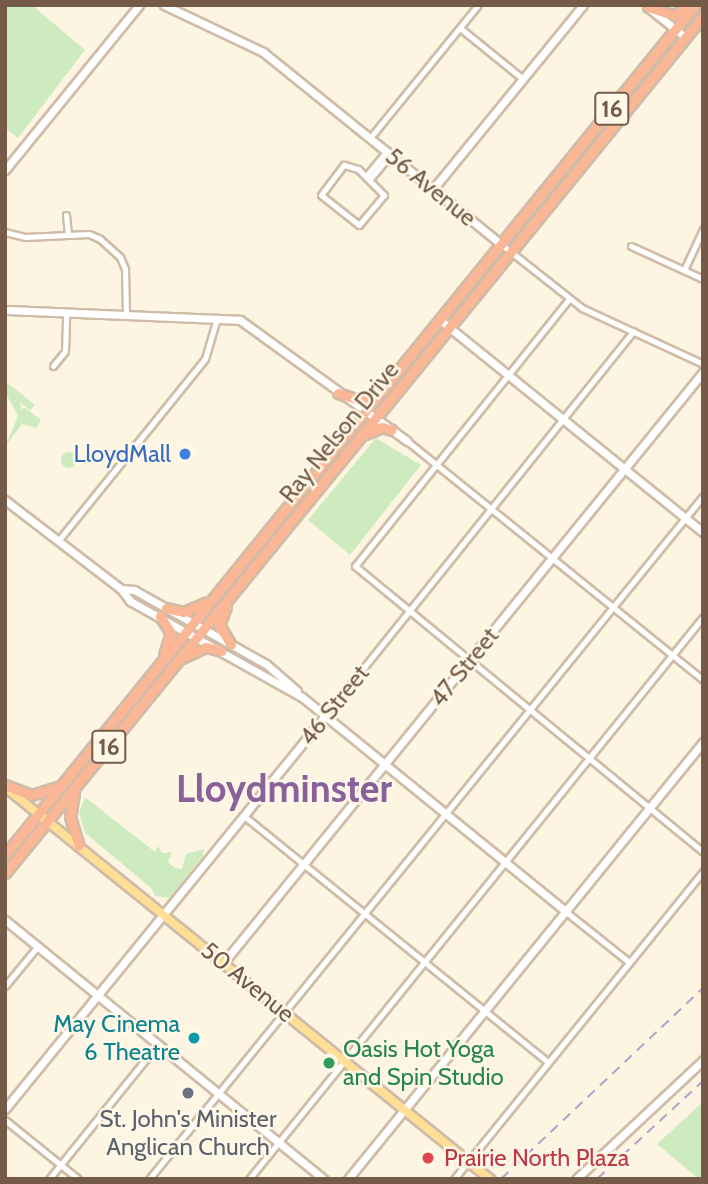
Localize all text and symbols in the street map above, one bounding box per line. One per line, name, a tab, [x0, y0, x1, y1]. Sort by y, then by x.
road number: 16	[593, 90, 631, 128]
street label: 56 Avenue	[380, 142, 482, 232]
street label: Ray Nelson Drive	[273, 356, 405, 508]
place label: LloydMall	[73, 440, 171, 468]
marker: LloydMall	[177, 446, 193, 462]
street label: 47 Street	[424, 622, 504, 712]
street label: 46 Street	[293, 659, 375, 751]
road number: 16	[90, 727, 128, 766]
district label: Lloydminster	[176, 766, 392, 812]
street label: 50 Avenue	[196, 936, 300, 1028]
place label: May Cinema 6 Theatre	[53, 1010, 180, 1066]
marker: May Cinema 6 Theatre	[186, 1030, 202, 1046]
place label: Oasis Hot Yoga and Spin Studio	[343, 1035, 504, 1091]
marker: Oasis Hot Yoga and Spin Studio	[321, 1055, 337, 1071]
marker: St. John's Minister Anglican Church	[180, 1085, 196, 1101]
place label: St. John's Minister Anglican Church	[100, 1105, 276, 1161]
place label: Prairie North Plaza	[444, 1144, 629, 1172]
marker: Prairie North Plaza	[418, 1148, 438, 1168]

